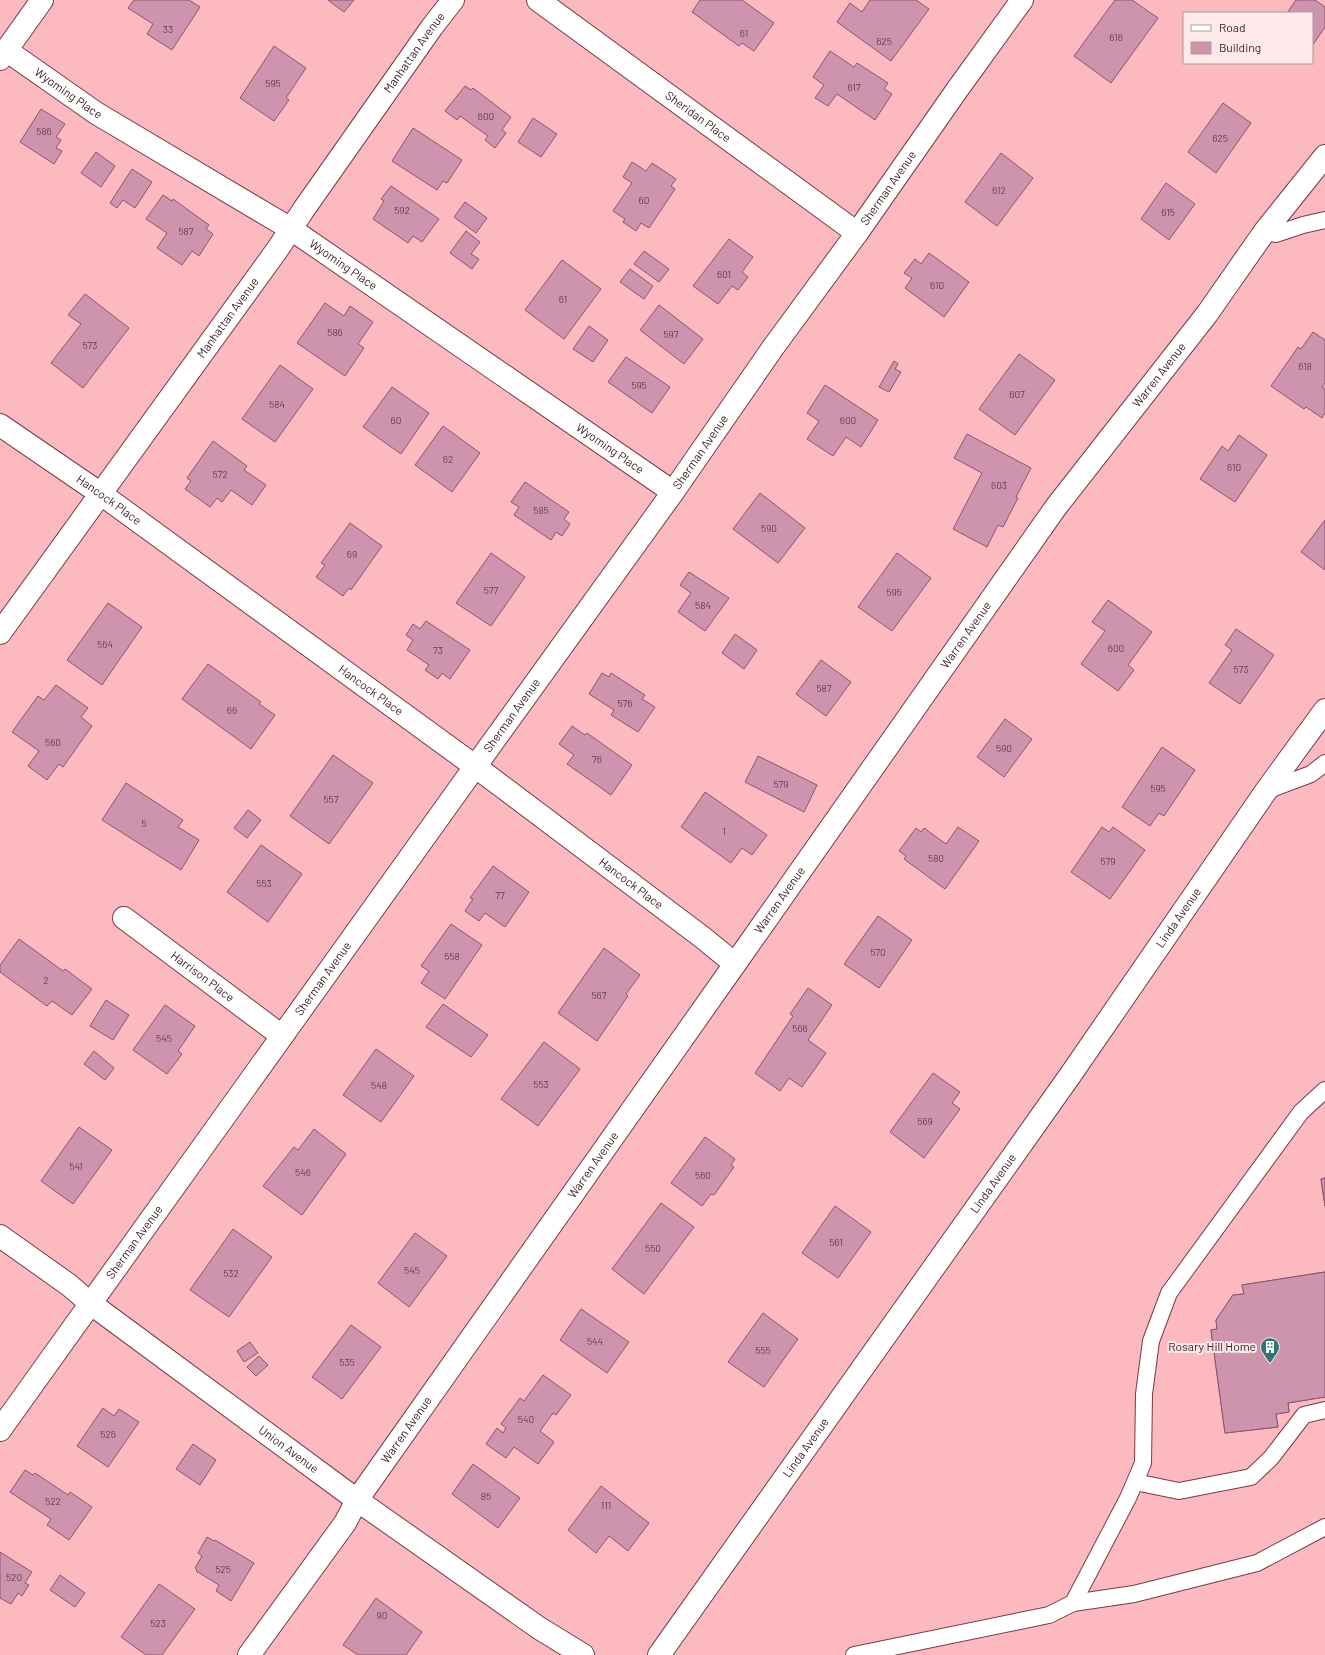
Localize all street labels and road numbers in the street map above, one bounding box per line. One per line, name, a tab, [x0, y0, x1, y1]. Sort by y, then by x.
street label: Manhattan Avenue	[380, 9, 447, 95]
street label: Wyoming Place	[32, 64, 105, 121]
street label: Sheridan Place	[663, 87, 734, 144]
street label: Sherman Avenue	[857, 148, 918, 227]
street label: Wyoming Place	[307, 236, 380, 292]
street label: Manhattan Avenue	[193, 274, 261, 360]
street label: Warren Avenue	[1129, 339, 1188, 410]
street label: Sherman Avenue	[669, 412, 730, 491]
street label: Wyoming Place	[574, 420, 647, 476]
street label: Hancock Place	[74, 471, 144, 527]
street label: Warren Avenue	[937, 598, 993, 671]
street label: Hancock Place	[336, 661, 406, 718]
street label: Sherman Avenue	[480, 675, 542, 754]
street label: Hancock Place	[597, 854, 666, 911]
street label: Warren Avenue	[751, 864, 807, 936]
street label: Linda Avenue	[1152, 885, 1203, 950]
street label: Sherman Avenue	[291, 939, 353, 1018]
street label: Harrison Place	[169, 948, 238, 1004]
street label: Warren Avenue	[564, 1128, 621, 1201]
street label: Linda Avenue	[967, 1151, 1018, 1215]
street label: Sherman Avenue	[103, 1202, 165, 1281]
street label: Warren Avenue	[377, 1393, 434, 1465]
street label: Linda Avenue	[779, 1415, 831, 1480]
street label: Union Avenue	[256, 1422, 322, 1475]

